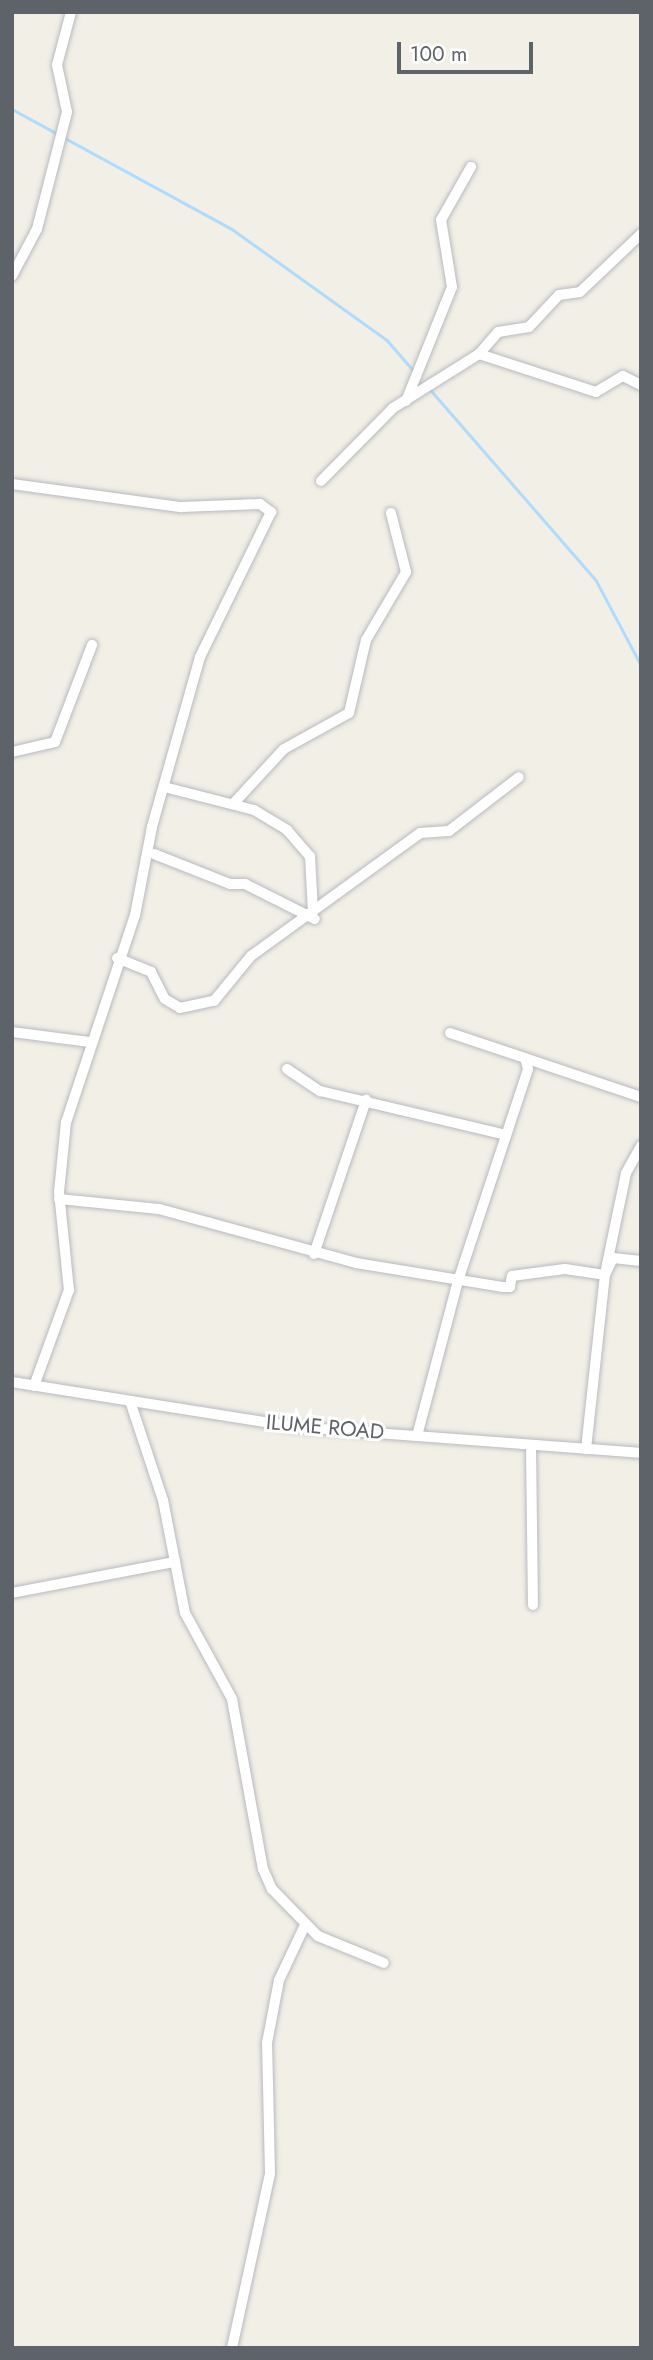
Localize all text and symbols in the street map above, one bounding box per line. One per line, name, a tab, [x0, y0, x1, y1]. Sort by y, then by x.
scale bar	[401, 28, 538, 72]
text: 100 m	[410, 39, 467, 69]
street label: ILUME ROAD	[265, 1409, 385, 1445]

